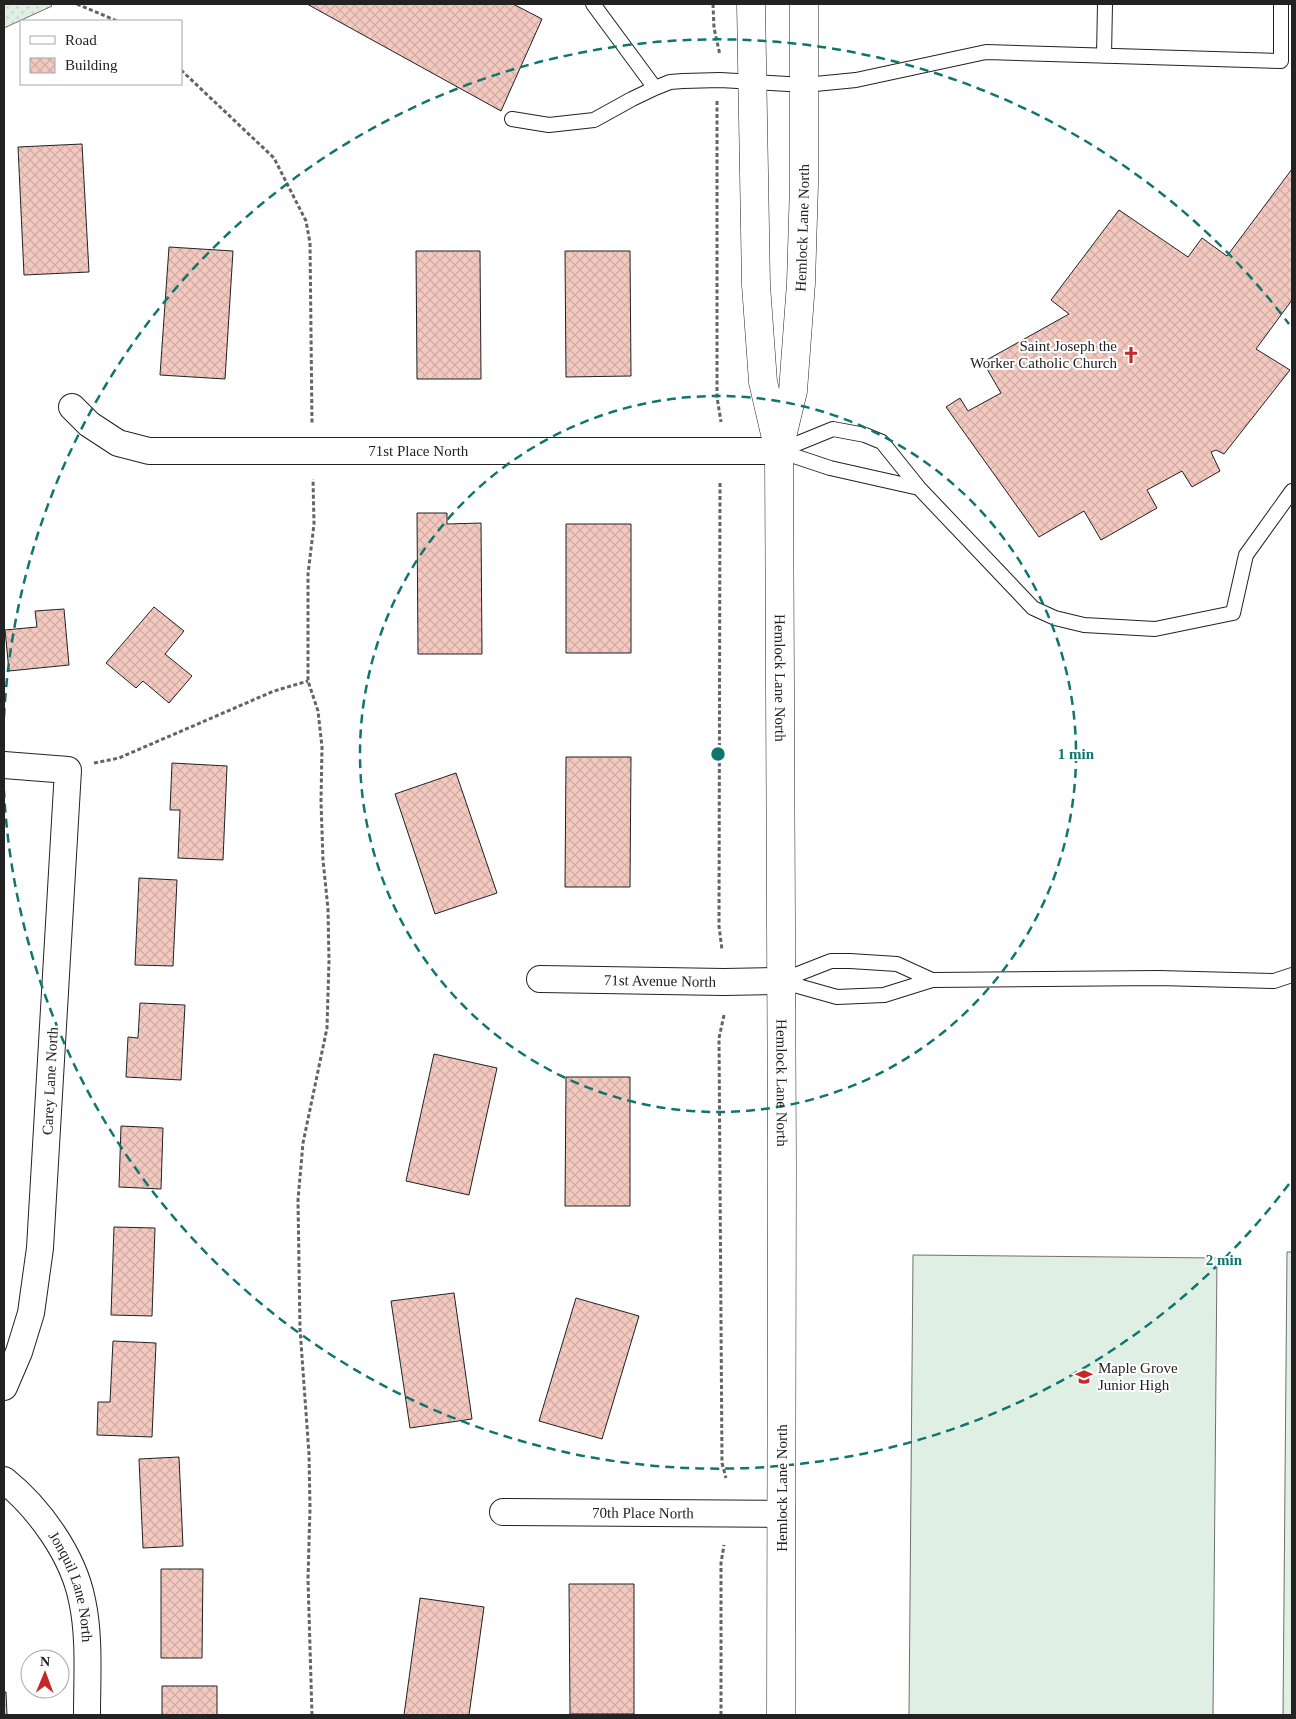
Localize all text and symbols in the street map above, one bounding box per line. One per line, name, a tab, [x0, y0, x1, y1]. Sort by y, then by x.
legend	[20, 20, 182, 85]
text: Road	[65, 32, 97, 48]
text: Building	[65, 57, 118, 73]
street label: Hemlock Lane North	[792, 164, 812, 292]
place label: Saint Joseph the Worker Catholic Church	[970, 338, 1117, 371]
church icon: Saint Joseph the Worker Catholic Church	[1121, 345, 1141, 365]
street label: 71st Place North	[368, 443, 469, 459]
street label: Hemlock Lane North	[772, 614, 788, 742]
centre of rings	[709, 745, 727, 763]
text: 1 min	[1058, 746, 1095, 762]
street label: 71st Avenue North	[604, 972, 717, 990]
street label: Hemlock Lane North	[773, 1019, 790, 1147]
street label: Carey Lane North	[39, 1026, 61, 1135]
text: 2 min	[1206, 1252, 1243, 1268]
place label: Maple Grove Junior High	[1098, 1360, 1178, 1393]
school or university icon: Maple Grove Junior High	[1074, 1367, 1094, 1387]
street label: Hemlock Lane North	[774, 1424, 790, 1552]
street label: 70th Place North	[592, 1505, 694, 1521]
street label: Jonquil Lane North	[45, 1528, 95, 1643]
north arrow	[20, 1649, 70, 1699]
text: N	[40, 1654, 50, 1669]

